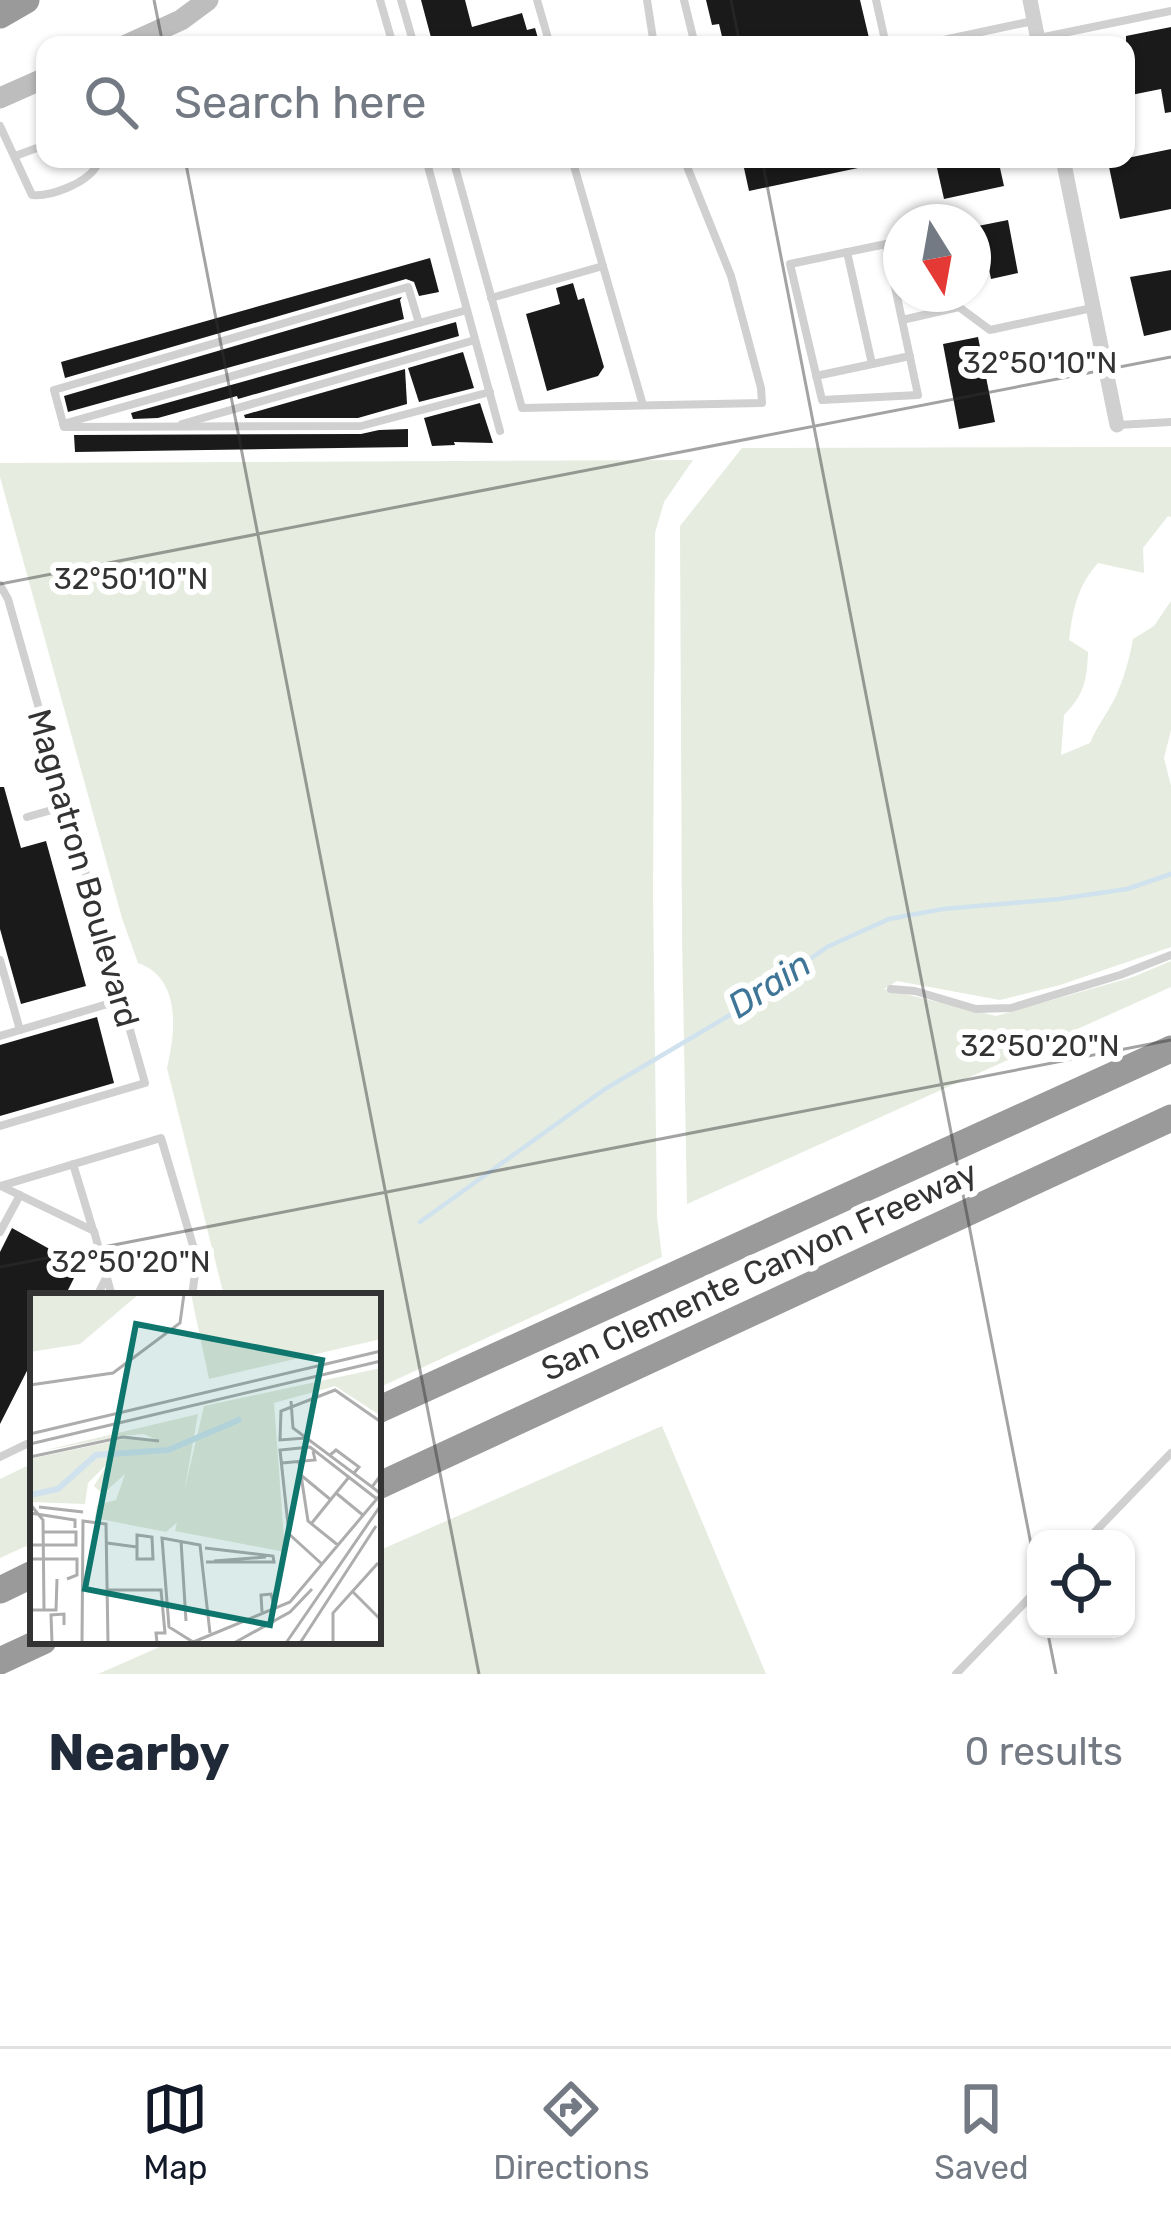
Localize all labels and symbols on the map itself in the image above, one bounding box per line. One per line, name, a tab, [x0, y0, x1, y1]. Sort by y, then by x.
north arrow	[883, 204, 991, 312]
text: 32°50'10"N	[963, 345, 1117, 381]
text: 32°50'10"N	[54, 561, 208, 597]
street label: Magnatron Boulevard	[19, 705, 148, 1032]
water label: Drain	[720, 942, 819, 1027]
text: 32°50'20"N	[960, 1028, 1120, 1064]
street label: San Clemente Canyon Freeway	[535, 1152, 983, 1389]
text: 32°50'20"N	[51, 1244, 211, 1280]
inset map	[30, 1293, 381, 1644]

